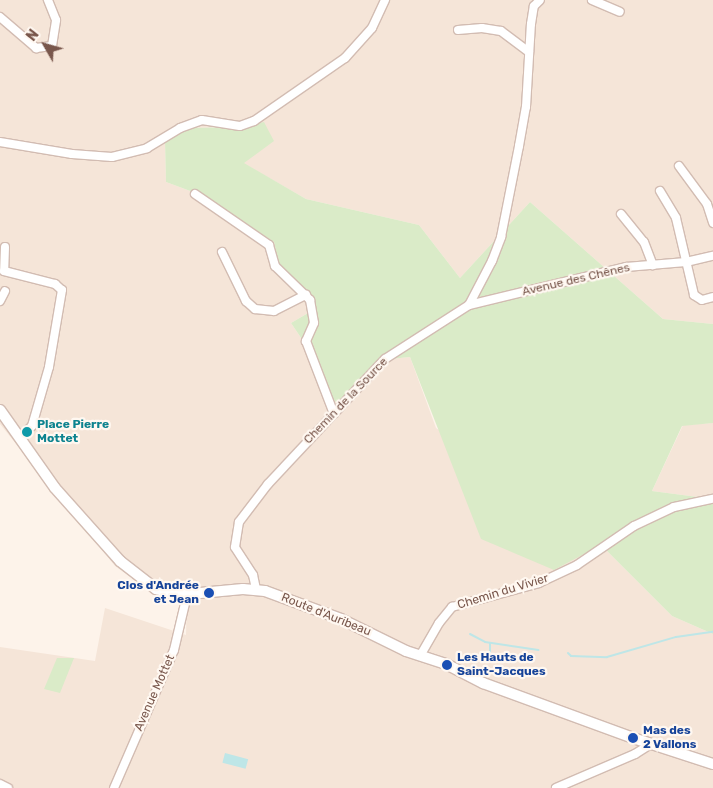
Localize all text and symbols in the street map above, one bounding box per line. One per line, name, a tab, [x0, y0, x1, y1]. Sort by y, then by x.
north arrow	[20, 20, 70, 70]
text: N	[23, 26, 43, 45]
street label: Avenue des Chênes	[521, 261, 631, 299]
street label: Chemin de la Source	[301, 355, 391, 447]
place label: Place Pierre Mottet	[37, 418, 109, 446]
marker: Place Pierre Mottet	[21, 426, 33, 438]
street label: Chemin du Vivier	[456, 571, 550, 613]
place label: Clos d'Andrée et Jean	[117, 579, 199, 607]
marker: Clos d'Andrée et Jean	[203, 587, 215, 599]
street label: Route d'Auribeau	[279, 590, 373, 640]
place label: Les Hauts de Saint-Jacques	[457, 651, 546, 679]
street label: Avenue Mottet	[132, 653, 178, 733]
marker: Les Hauts de Saint-Jacques	[441, 659, 453, 671]
place label: Mas des 2 Vallons	[643, 724, 697, 752]
marker: Mas des 2 Vallons	[627, 732, 639, 744]

